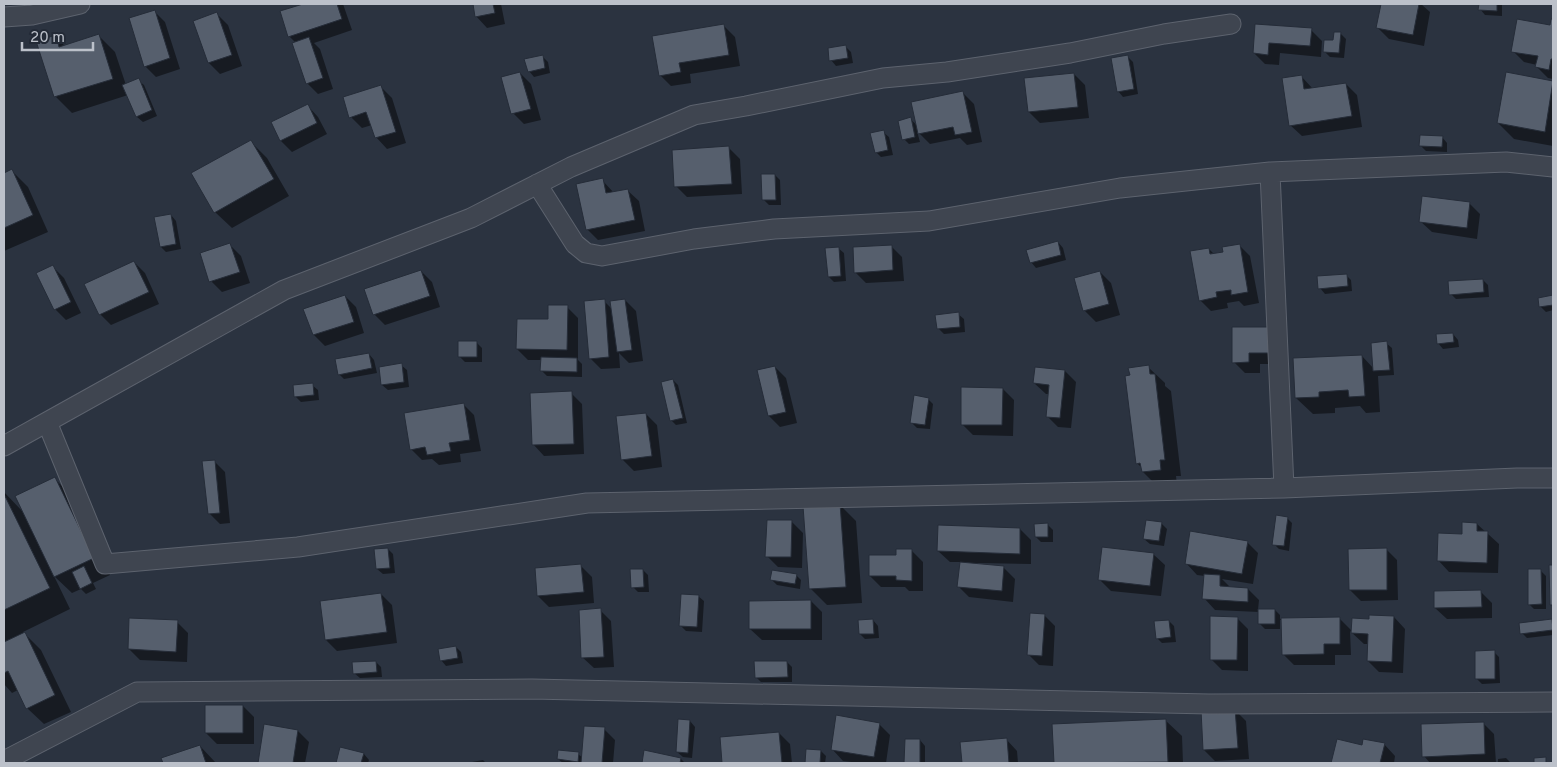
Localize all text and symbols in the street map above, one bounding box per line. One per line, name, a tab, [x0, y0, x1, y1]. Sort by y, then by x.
scale bar	[22, 20, 94, 52]
text: 20 m	[30, 29, 65, 48]

